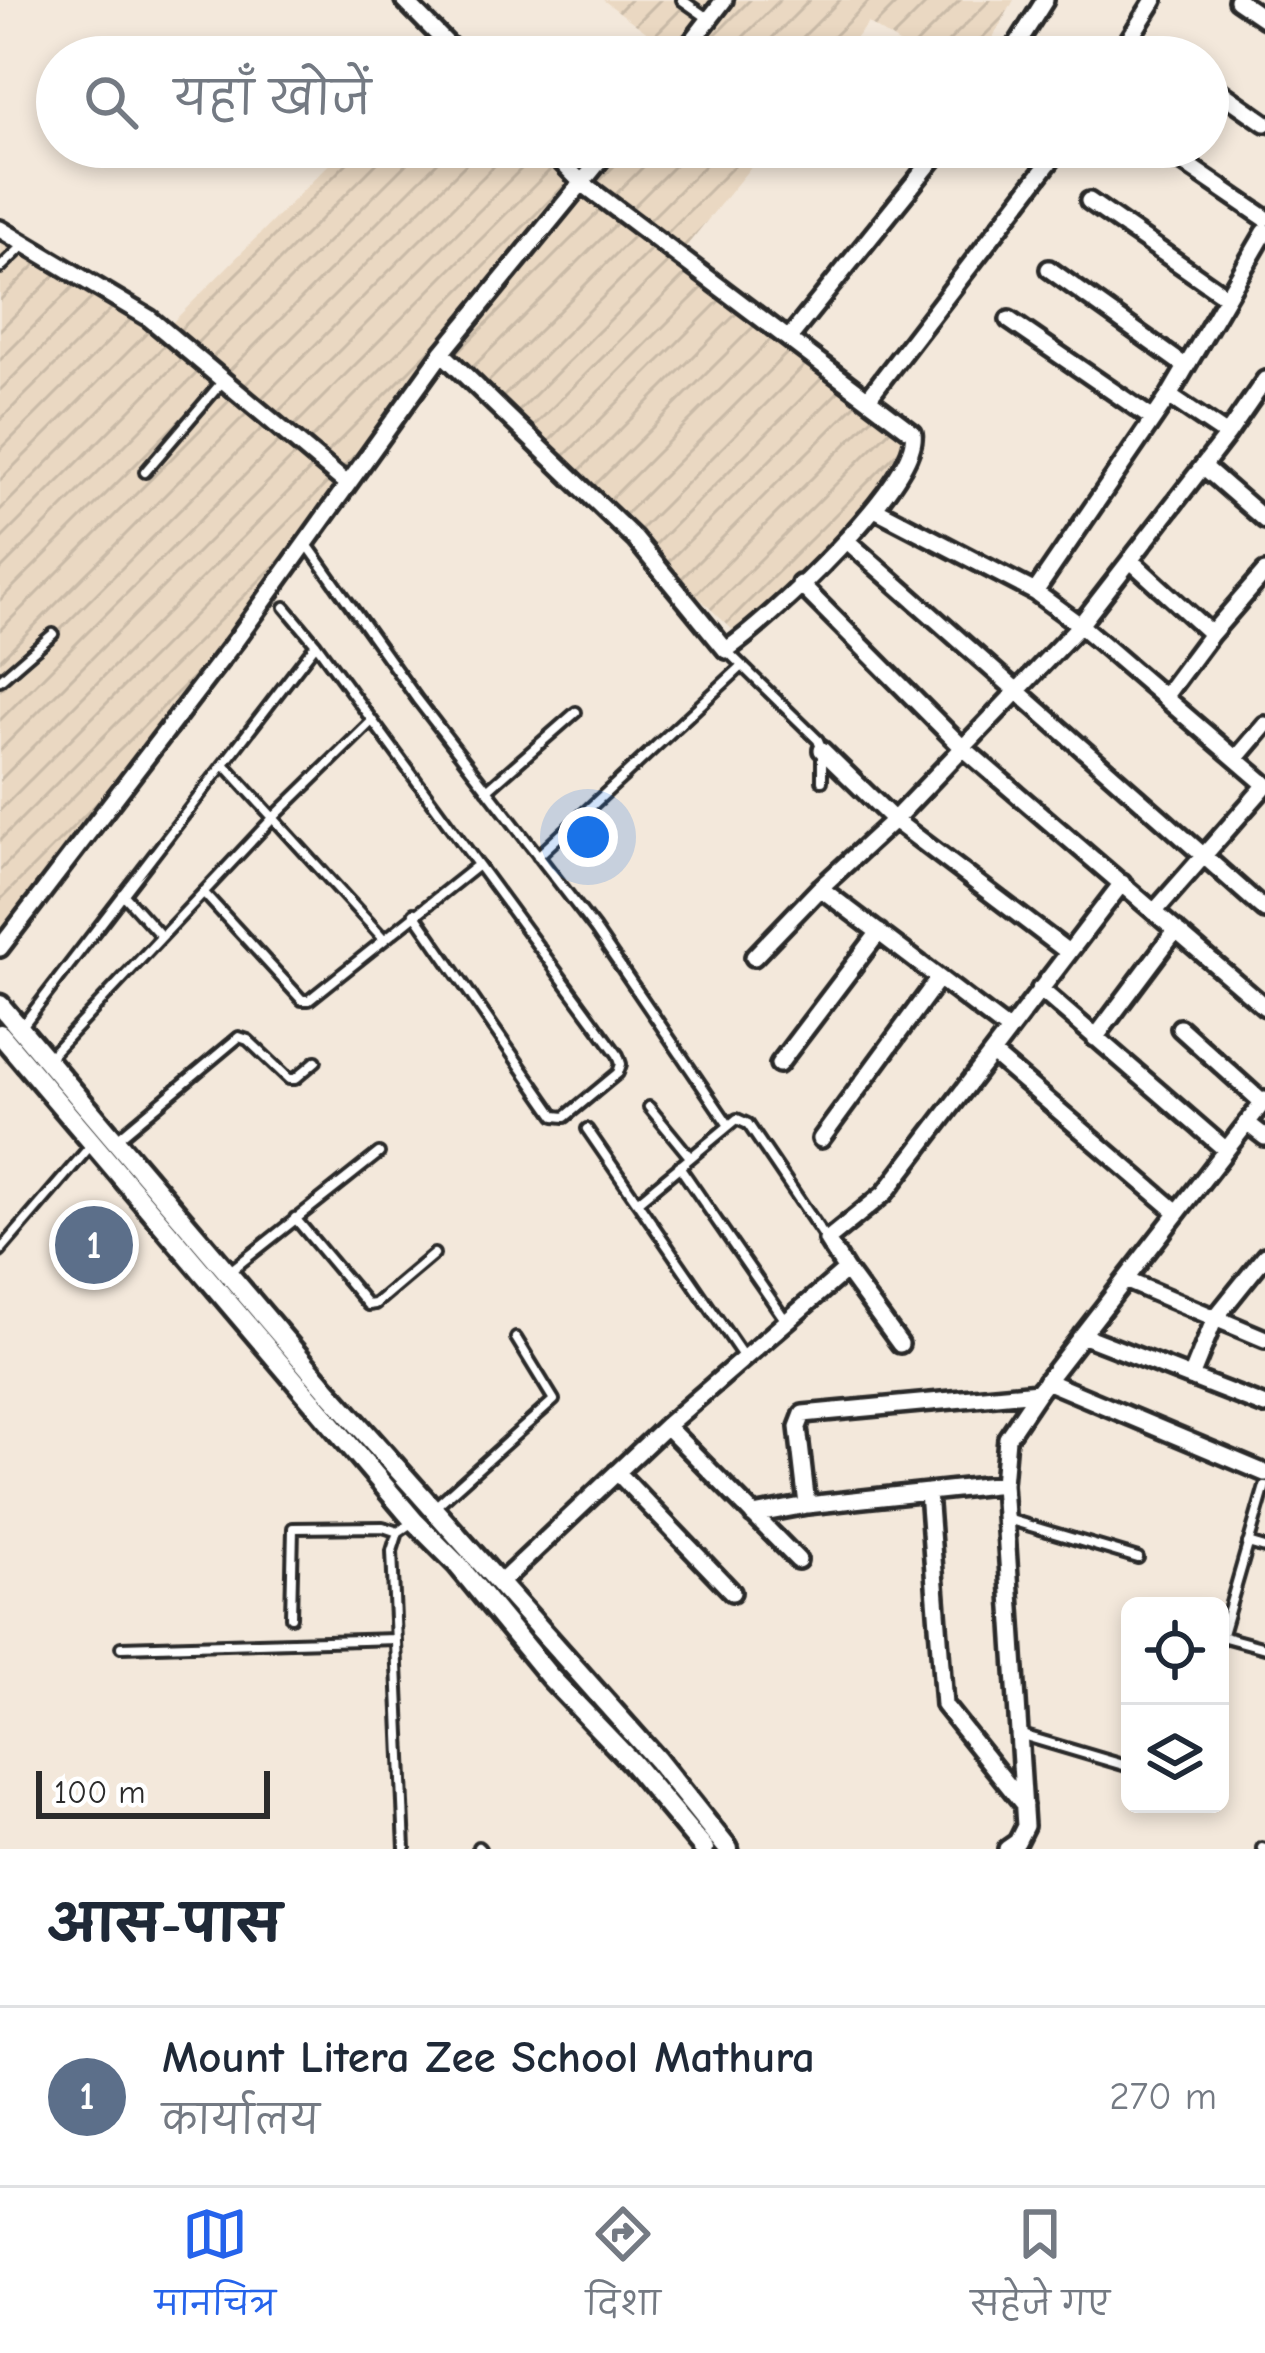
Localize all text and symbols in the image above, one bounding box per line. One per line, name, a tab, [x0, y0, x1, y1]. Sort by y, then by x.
search box	[36, 36, 1229, 168]
icon: search	[78, 69, 144, 135]
text: यहाँ खोजें	[174, 73, 371, 125]
your location	[558, 807, 618, 867]
pin: 1	[55, 1200, 133, 1290]
map controls	[1121, 1597, 1229, 1813]
button: locate	[1121, 1597, 1229, 1705]
button: layers	[1121, 1705, 1229, 1813]
scale bar	[36, 1765, 270, 1818]
text: 100 m	[54, 1773, 146, 1811]
text: आस-पास	[48, 1895, 281, 1954]
text: Mount Litera Zee School Mathura	[162, 2031, 815, 2083]
text: 1	[79, 2074, 95, 2119]
text: 270 m	[1109, 2074, 1217, 2119]
text: कार्यालय	[162, 2098, 320, 2143]
tab: मानचित्र	[155, 2201, 276, 2340]
tab: दिशा	[586, 2201, 661, 2340]
tab: सहेजे गए	[970, 2201, 1110, 2340]

